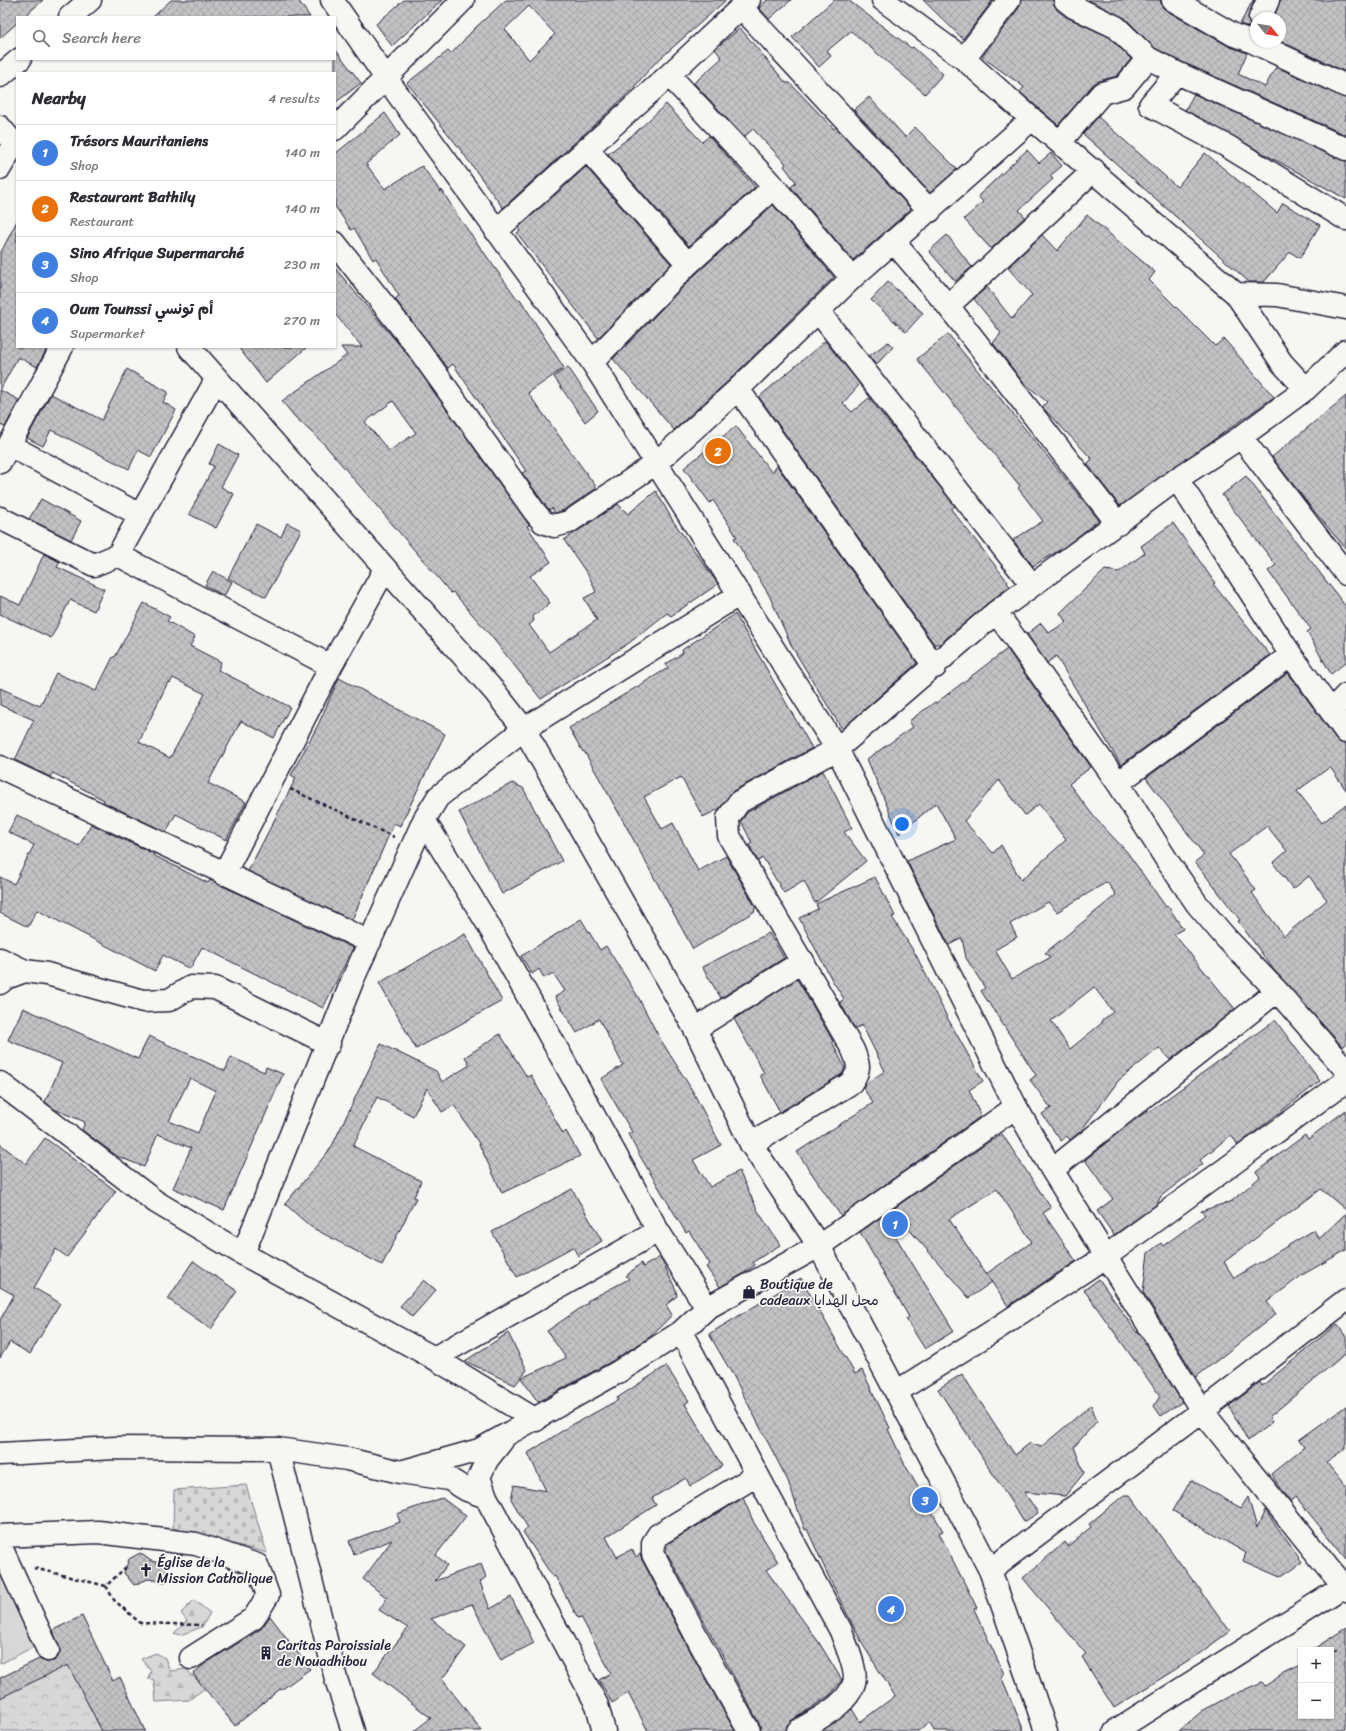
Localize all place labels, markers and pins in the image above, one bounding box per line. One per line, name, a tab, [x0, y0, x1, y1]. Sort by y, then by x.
pin: 2	[705, 436, 731, 466]
pin: 1	[882, 1209, 908, 1239]
place label: Boutique de cadeaux محل الهدايا	[760, 1272, 879, 1313]
shop icon: Boutique de cadeaux محل الهدايا	[741, 1284, 757, 1300]
pin: 3	[912, 1485, 938, 1515]
place label: Église de la Mission Catholique	[157, 1550, 273, 1591]
church icon: Église de la Mission Catholique	[138, 1562, 154, 1578]
pin: 4	[878, 1594, 904, 1624]
place label: Caritas Paroissiale de Nouadhibou	[277, 1633, 391, 1674]
building icon: Caritas Paroissiale de Nouadhibou	[258, 1645, 274, 1661]

